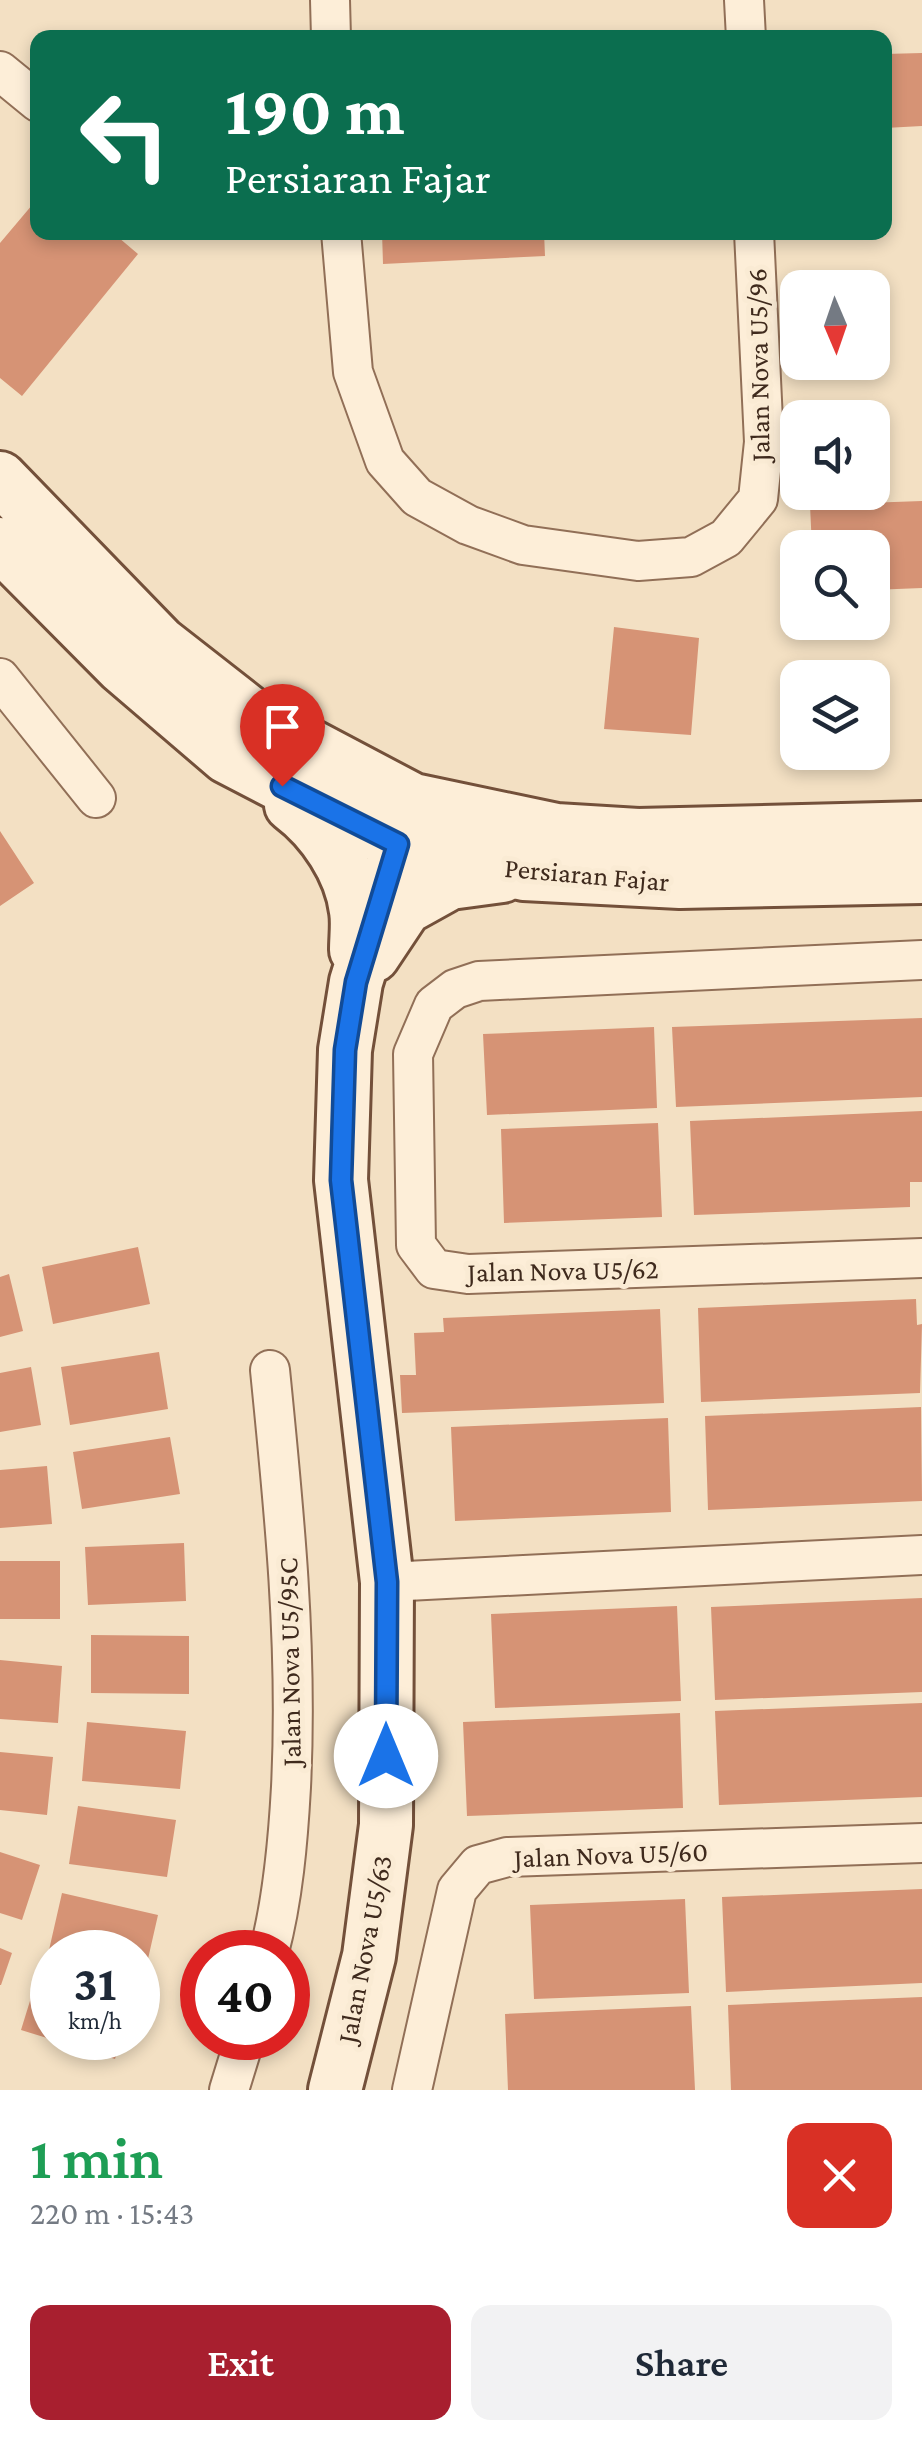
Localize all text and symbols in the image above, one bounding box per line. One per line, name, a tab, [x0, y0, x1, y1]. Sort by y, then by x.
icon: left	[60, 70, 190, 200]
text: 190 m	[225, 71, 405, 149]
text: Persiaran Fajar	[225, 153, 491, 203]
street label: Jalan Nova U5/96	[741, 268, 776, 465]
north arrow	[780, 270, 890, 380]
map controls	[780, 270, 890, 770]
button: sound	[780, 400, 890, 510]
button: search	[780, 530, 890, 640]
button: layers	[780, 660, 890, 770]
pin	[240, 684, 325, 787]
icon: arrive	[255, 699, 310, 754]
street label: Persiaran Fajar	[503, 852, 671, 897]
street label: Jalan Nova U5/62	[464, 1253, 659, 1288]
street label: Jalan Nova U5/95C	[272, 1557, 307, 1770]
position arrow	[334, 1704, 438, 1808]
street label: Jalan Nova U5/60	[510, 1836, 709, 1873]
street label: Jalan Nova U5/63	[331, 1853, 398, 2049]
speed limit sign: 40	[180, 1930, 310, 2060]
text: 31	[73, 1955, 117, 2011]
text: km/h	[68, 2007, 122, 2034]
button: close	[787, 2123, 892, 2228]
text: 1 min	[30, 2124, 163, 2191]
text: 220 m · 15:43	[30, 2195, 194, 2231]
button: Exit	[30, 2305, 451, 2420]
button: Share	[471, 2305, 892, 2420]

